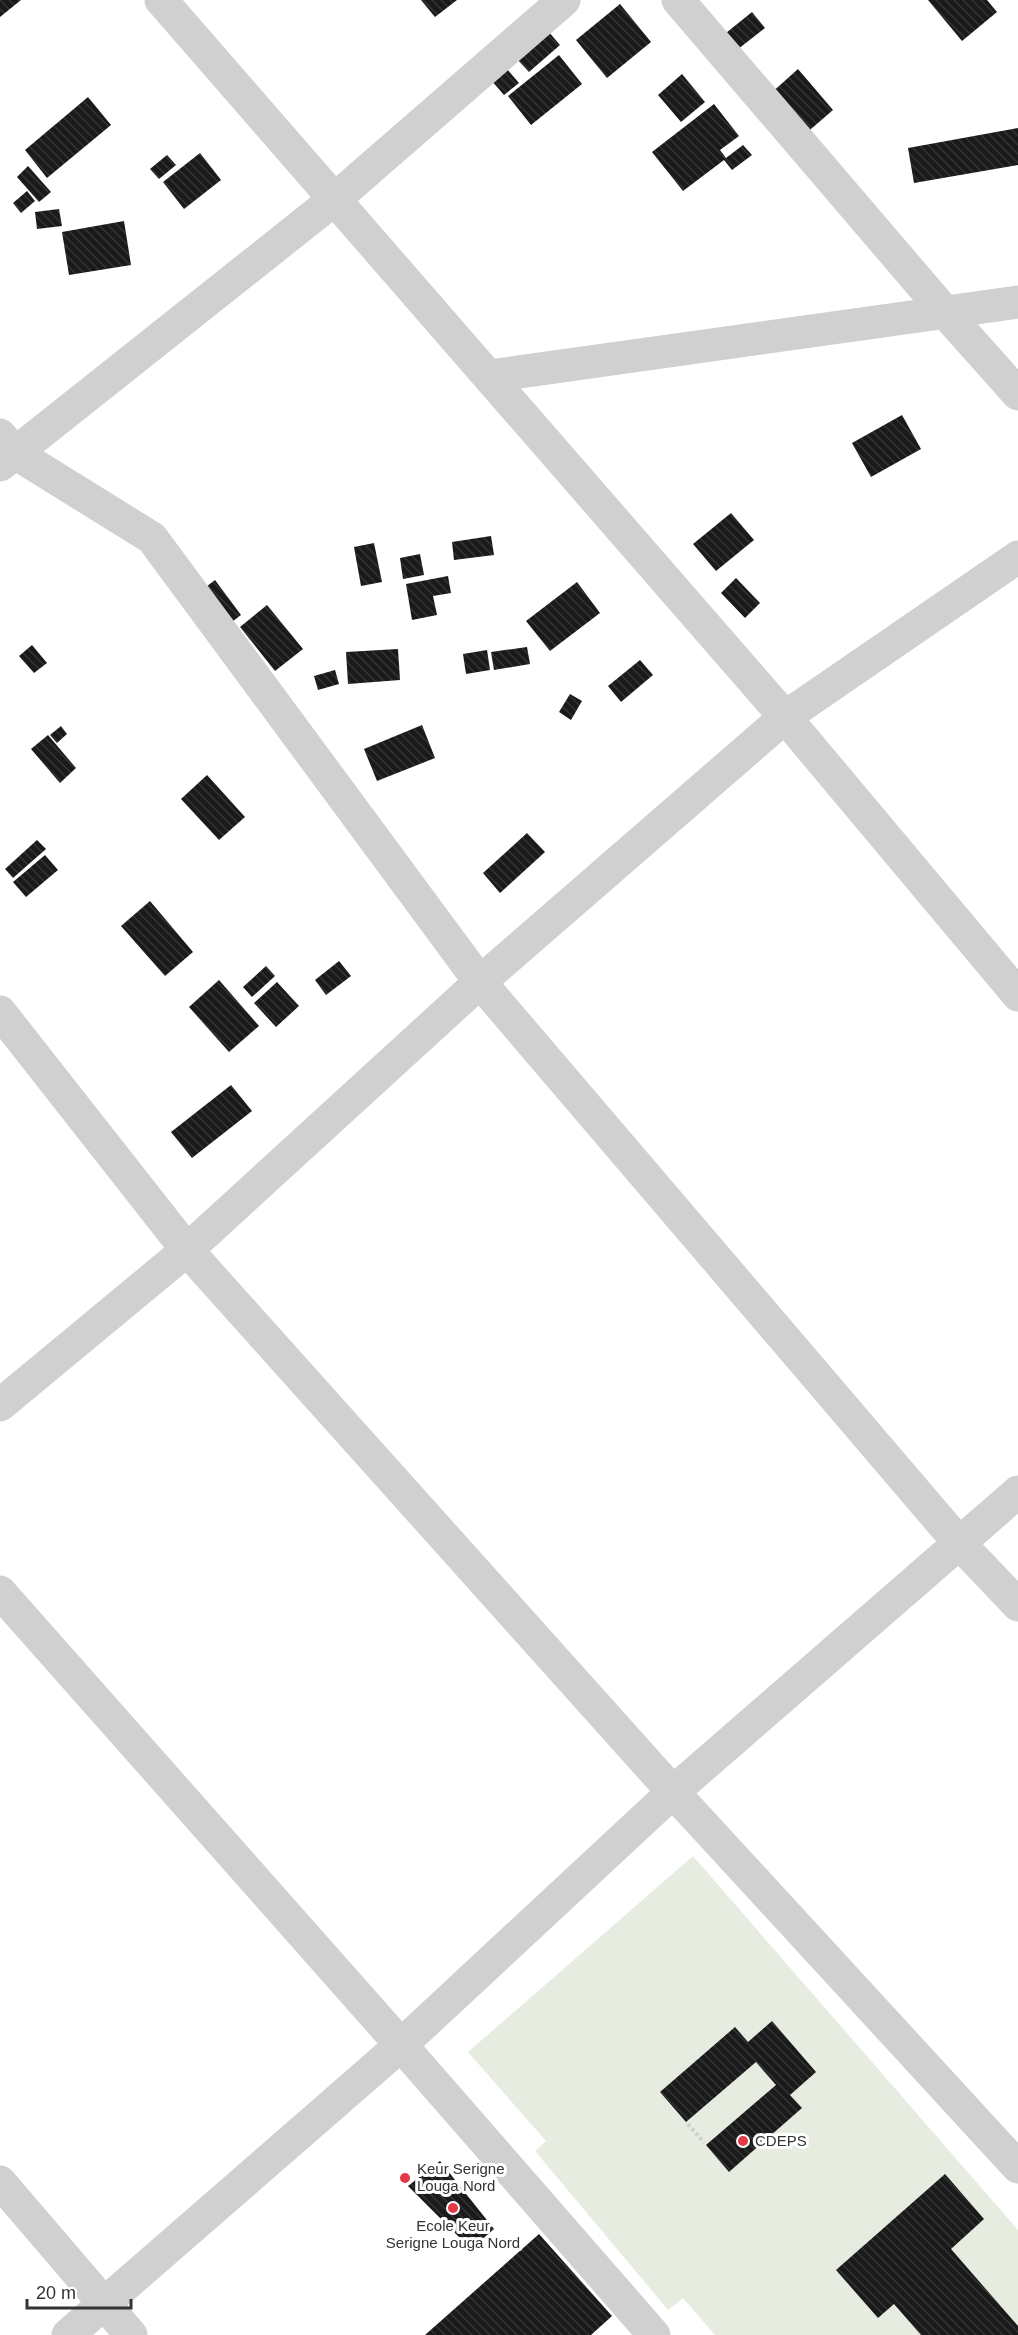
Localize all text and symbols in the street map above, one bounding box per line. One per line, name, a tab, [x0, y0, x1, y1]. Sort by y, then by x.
place label: CDEPS	[755, 2132, 807, 2149]
marker: CDEPS	[736, 2134, 750, 2148]
place label: Keur Serigne Louga Nord	[417, 2160, 505, 2194]
marker: Keur Serigne Louga Nord	[398, 2171, 412, 2185]
marker: Ecole Keur Serigne Louga Nord	[446, 2201, 460, 2215]
place label: Ecole Keur Serigne Louga Nord	[386, 2217, 520, 2251]
scale bar	[27, 2272, 130, 2310]
text: 20 m	[36, 2283, 76, 2303]

